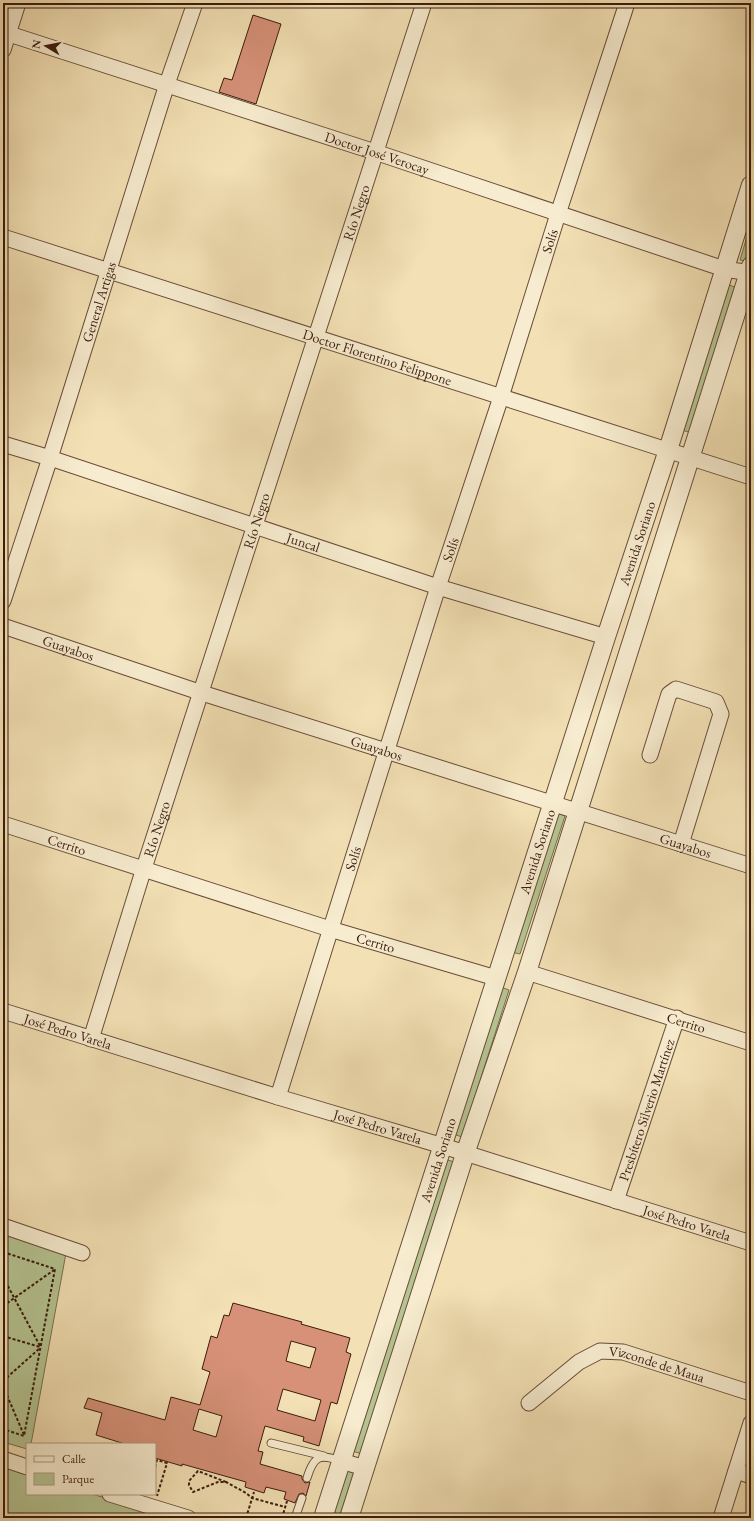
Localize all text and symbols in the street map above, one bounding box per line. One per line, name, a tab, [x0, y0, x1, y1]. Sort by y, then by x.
north arrow	[26, 26, 66, 66]
text: N	[28, 39, 44, 50]
street label: Doctor José Verocay	[323, 127, 432, 179]
street label: Río Negro	[339, 182, 374, 243]
street label: Solís	[537, 226, 562, 255]
street label: General Artigas	[78, 259, 120, 345]
street label: Doctor Florentino Felippone	[300, 325, 454, 390]
street label: Río Negro	[239, 491, 274, 551]
street label: Avenida Soriano	[614, 499, 659, 589]
street label: Juncal	[283, 528, 323, 556]
street label: Solís	[438, 535, 463, 564]
street label: Guayabos	[40, 631, 97, 665]
street label: Guayabos	[348, 731, 405, 765]
street label: Río Negro	[139, 799, 174, 859]
street label: Avenida Soriano	[515, 807, 559, 897]
street label: Guayabos	[657, 829, 714, 862]
street label: Cerrito	[45, 830, 88, 859]
street label: Solís	[341, 844, 365, 873]
street label: Cerrito	[354, 928, 397, 957]
street label: Cerrito	[665, 1008, 708, 1037]
street label: José Pedro Varela	[21, 1009, 114, 1054]
street label: Presbítero Silverio Martínez	[614, 1036, 679, 1183]
street label: José Pedro Varela	[330, 1105, 424, 1148]
street label: Avenida Soriano	[416, 1115, 460, 1206]
street label: José Pedro Varela	[640, 1200, 733, 1245]
street label: Vizconde de Maua	[609, 1342, 707, 1387]
legend	[26, 1443, 156, 1495]
text: Calle	[62, 1451, 86, 1467]
text: Parque	[62, 1471, 94, 1487]

